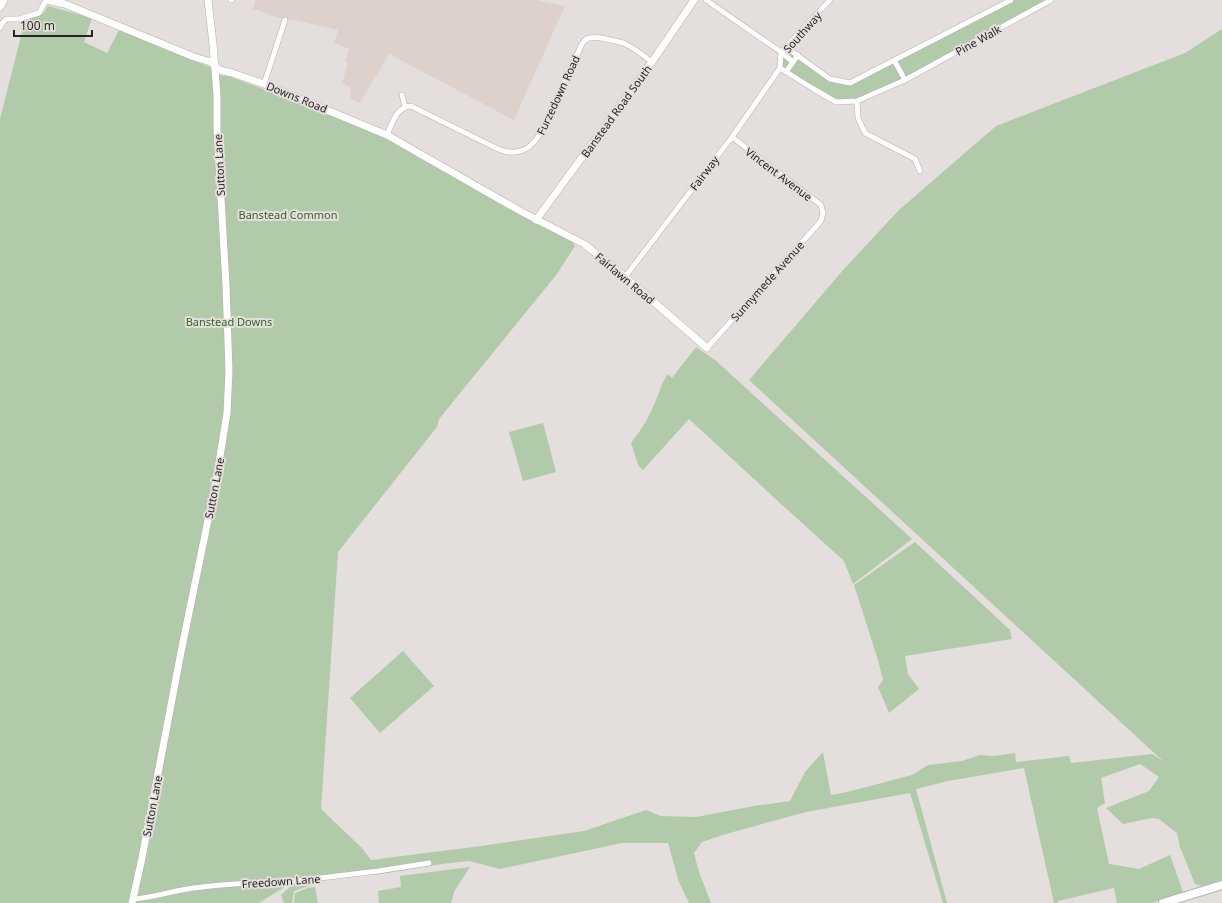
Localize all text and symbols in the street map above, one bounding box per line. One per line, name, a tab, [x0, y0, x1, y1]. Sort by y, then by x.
street label: Southway	[779, 8, 825, 56]
scale bar	[14, 12, 92, 38]
text: 100 m	[20, 17, 55, 34]
street label: Pine Walk	[952, 21, 1004, 59]
street label: Furzedown Road	[533, 53, 583, 137]
street label: Banstead Road South	[577, 62, 655, 160]
street label: Downs Road	[264, 78, 330, 116]
street label: Sutton Lane	[210, 134, 228, 196]
street label: Vincent Avenue	[743, 144, 815, 204]
street label: Fairway	[686, 152, 722, 193]
park label: Banstead Common	[239, 207, 338, 222]
street label: Sunnymede Avenue	[727, 238, 807, 324]
street label: Fairlawn Road	[592, 249, 658, 307]
park label: Banstead Downs	[186, 314, 272, 329]
street label: Sutton Lane	[201, 456, 227, 520]
street label: Sutton Lane	[139, 774, 165, 838]
street label: Freedown Lane	[241, 871, 321, 891]

